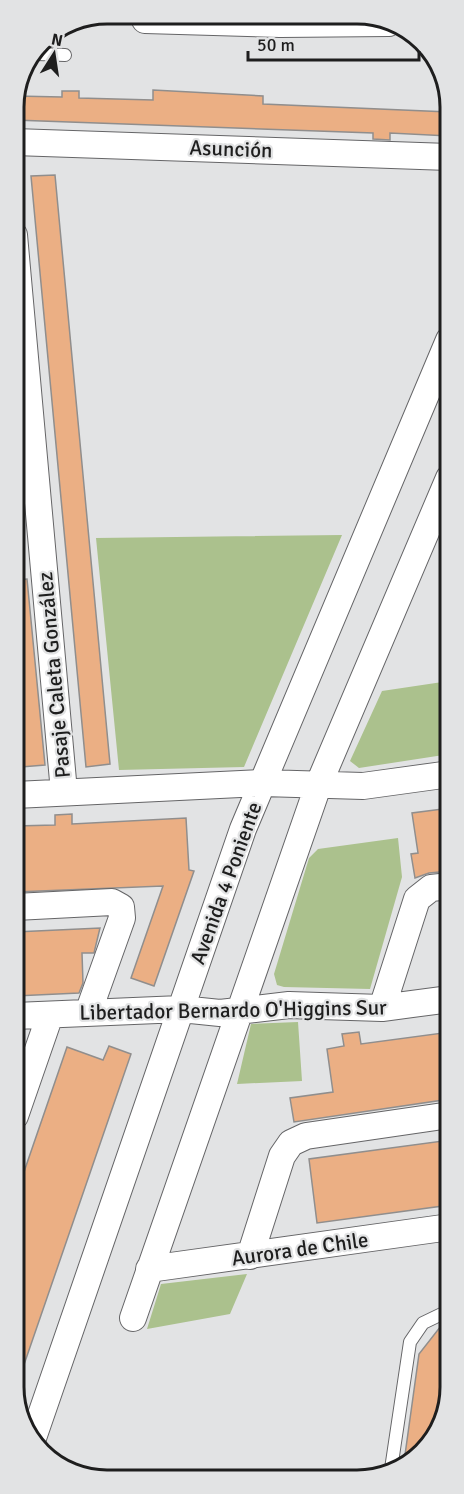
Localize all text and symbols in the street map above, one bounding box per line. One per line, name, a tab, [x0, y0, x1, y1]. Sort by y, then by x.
north arrow	[24, 24, 84, 84]
scale bar	[248, 24, 419, 62]
text: N	[49, 29, 64, 51]
text: 50 m	[257, 34, 295, 56]
street label: Asunción	[189, 135, 273, 163]
street label: Pasaje Caleta González	[32, 571, 76, 779]
street label: Avenida 4 Poniente	[185, 798, 267, 968]
street label: Libertador Bernardo O'Higgins Sur	[79, 994, 387, 1026]
street label: Aurora de Chile	[230, 1227, 370, 1271]

